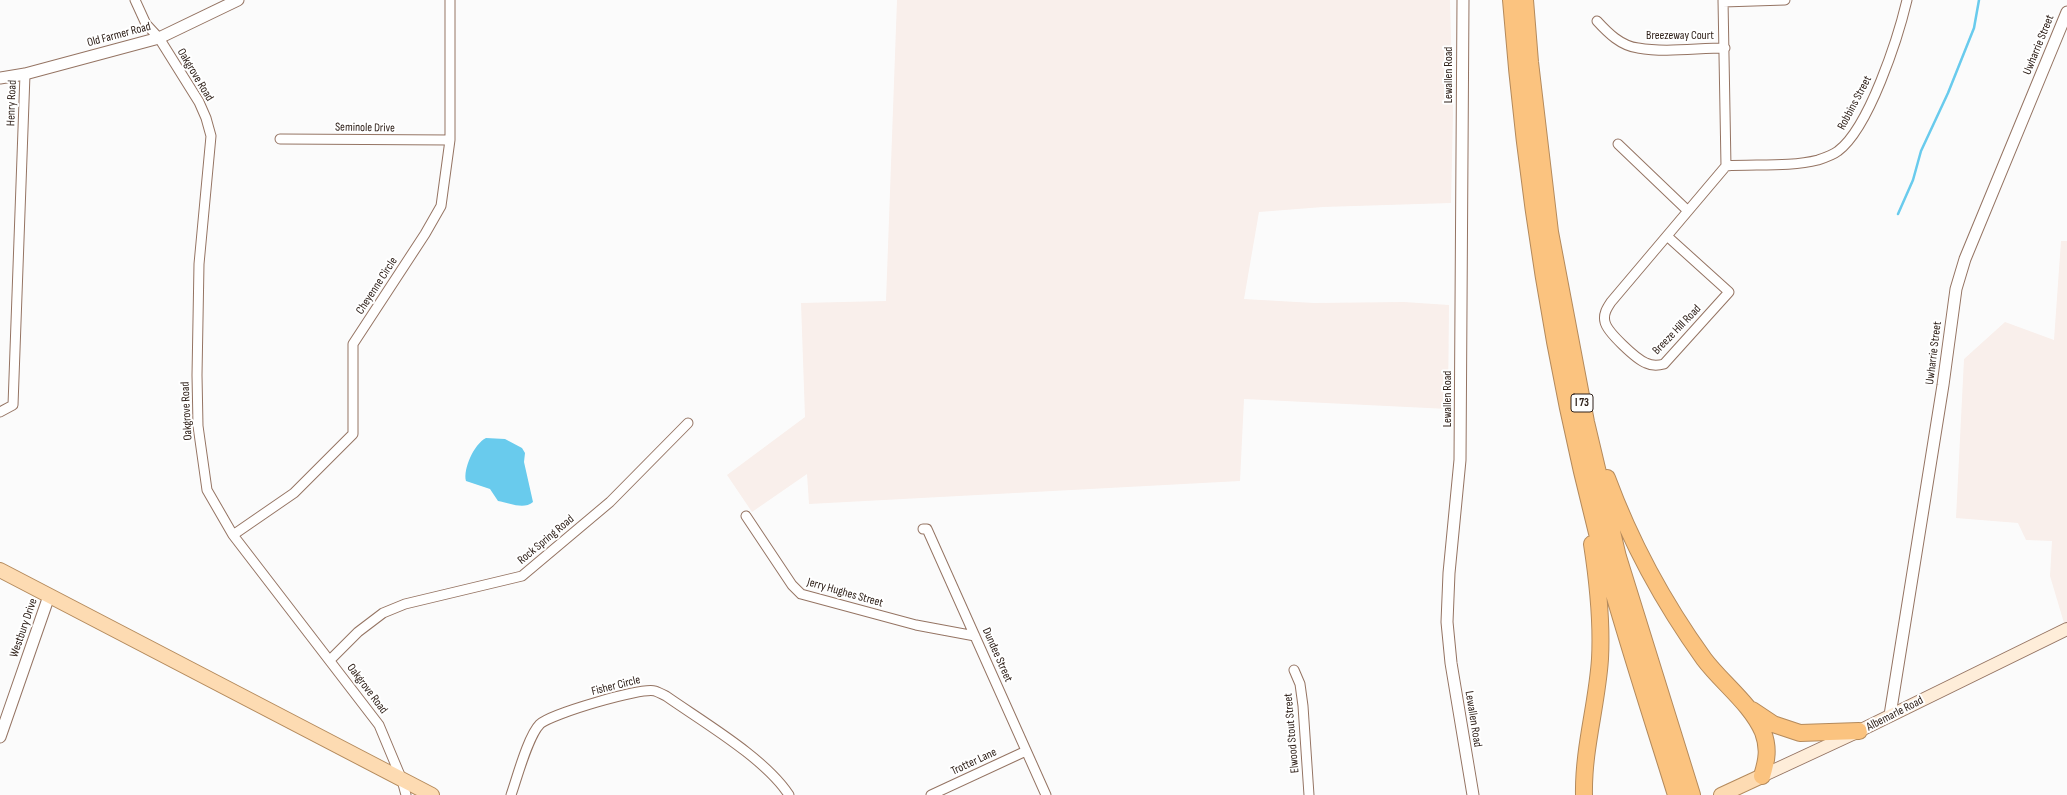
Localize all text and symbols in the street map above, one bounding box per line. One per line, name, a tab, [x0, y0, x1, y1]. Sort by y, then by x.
street label: Uwharrie Street	[2020, 13, 2058, 77]
street label: Old Farmer Road	[86, 20, 152, 50]
street label: Breezeway Court	[1646, 29, 1714, 43]
street label: Oakgrove Road	[174, 46, 216, 104]
street label: Lewallen Road	[1442, 47, 1456, 103]
street label: Robbins Street	[1835, 73, 1875, 133]
street label: Henry Road	[4, 80, 20, 126]
street label: Seminole Drive	[335, 120, 395, 136]
street label: Cheyenne Circle	[353, 255, 401, 317]
street label: Breeze Hill Road	[1650, 302, 1704, 358]
street label: Uwharrie Street	[1923, 321, 1945, 385]
street label: Lewallen Road	[1441, 371, 1455, 427]
street label: Oakgrove Road	[178, 381, 196, 441]
road number: I 73	[1571, 394, 1593, 412]
street label: Rock Spring Road	[515, 512, 577, 568]
street label: Jerry Hughes Street	[805, 575, 885, 611]
street label: Westbury Drive	[7, 597, 41, 659]
street label: Dundee Street	[979, 626, 1015, 684]
street label: Oakgrove Road	[344, 661, 390, 717]
street label: Fisher Circle	[590, 673, 642, 699]
street label: Lewallen Road	[1461, 690, 1485, 748]
street label: Elwood Stout Street	[1281, 692, 1303, 774]
street label: Albemarle Road	[1864, 693, 1926, 735]
street label: Trotter Lane	[949, 745, 999, 779]

